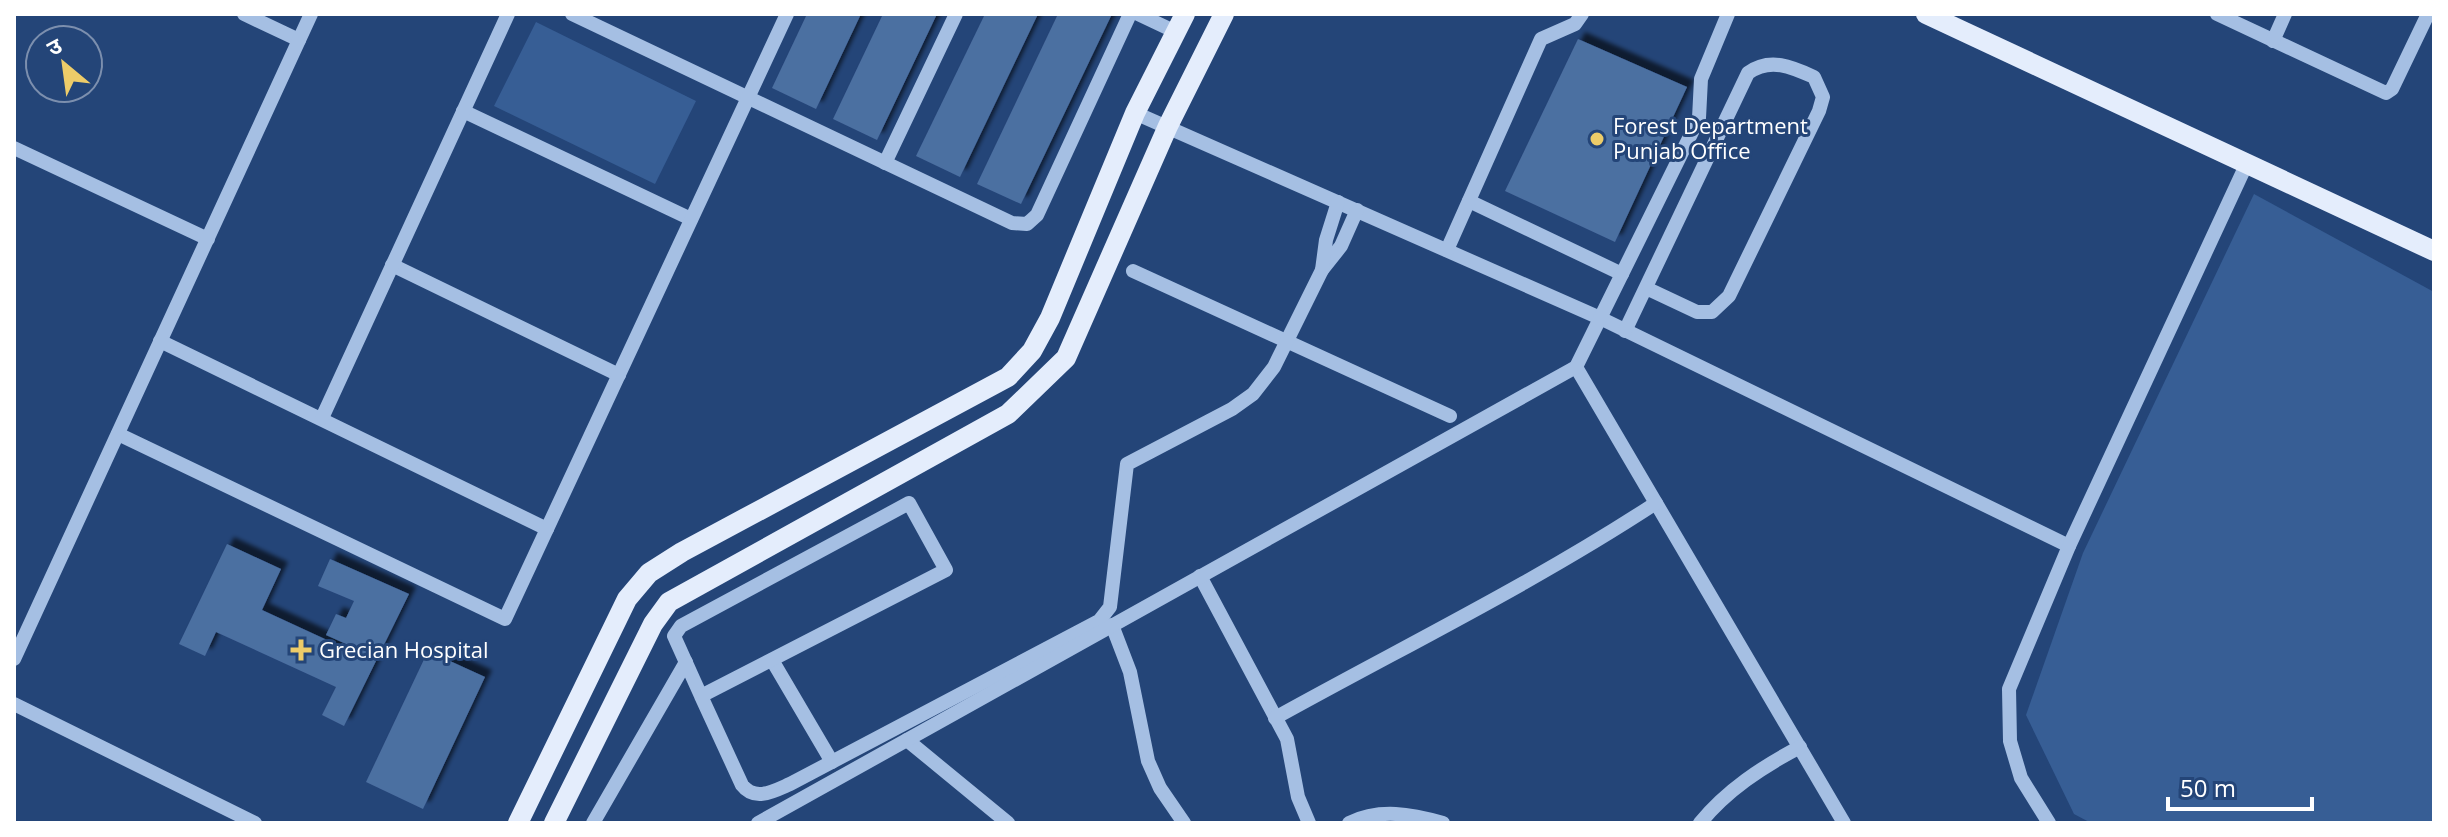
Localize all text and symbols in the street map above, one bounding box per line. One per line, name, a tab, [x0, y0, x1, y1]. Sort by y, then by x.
north arrow	[24, 24, 104, 104]
text: उ	[41, 29, 68, 62]
place label: Forest Department Punjab Office	[1613, 110, 1808, 165]
marker: Forest Department Punjab Office	[1588, 130, 1606, 148]
place label: Grecian Hospital	[319, 634, 488, 664]
marker: Grecian Hospital	[290, 639, 312, 661]
scale bar	[2168, 761, 2312, 811]
text: 50 m	[2180, 771, 2236, 804]

